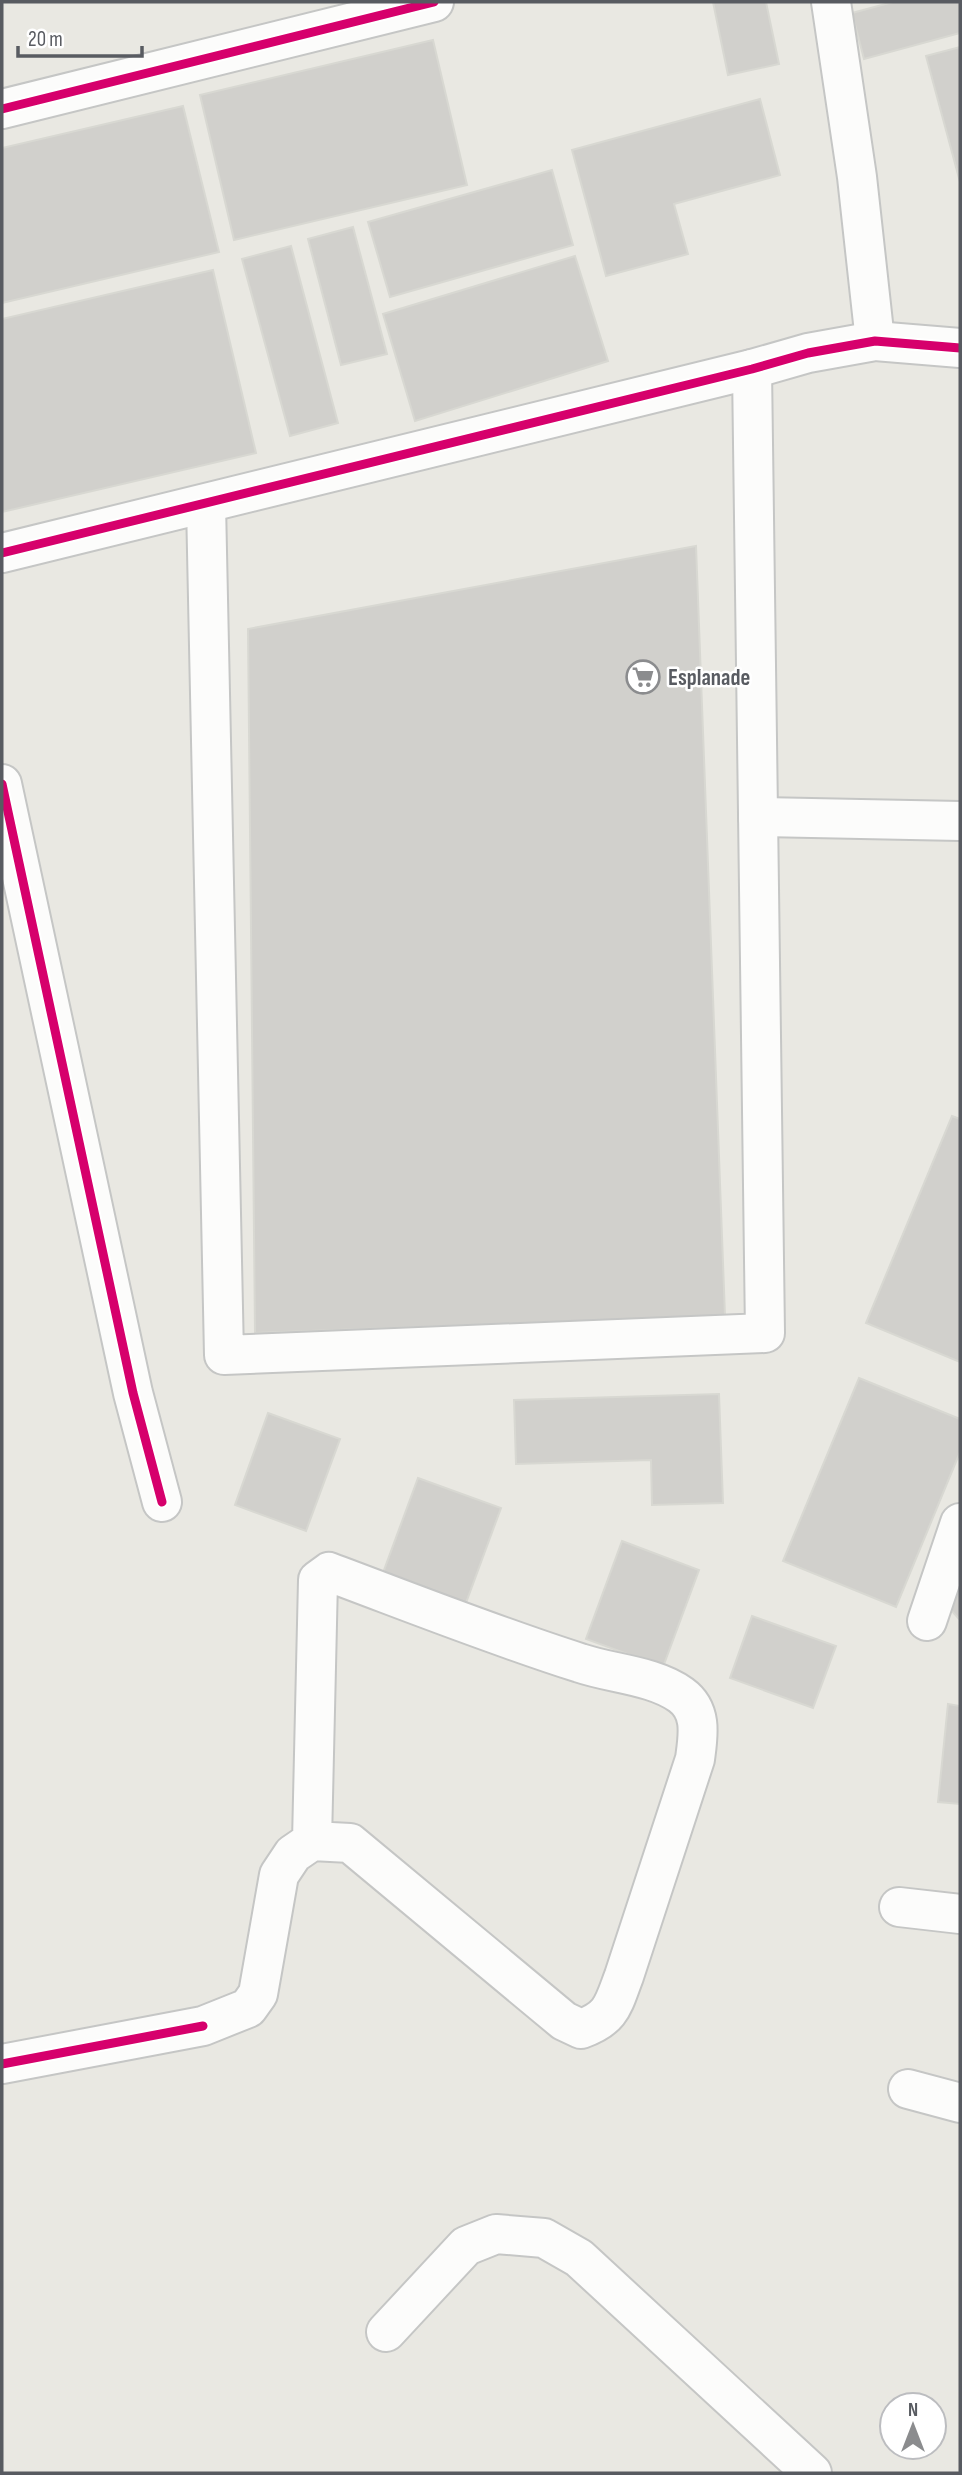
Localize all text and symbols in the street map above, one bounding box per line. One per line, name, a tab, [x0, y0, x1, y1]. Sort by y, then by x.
scale bar	[18, 14, 142, 58]
text: 20 m	[28, 27, 63, 52]
supermarket icon: Esplanade	[624, 658, 662, 696]
place label: Esplanade	[668, 664, 750, 692]
north arrow	[878, 2391, 948, 2461]
text: N	[908, 2399, 918, 2422]

